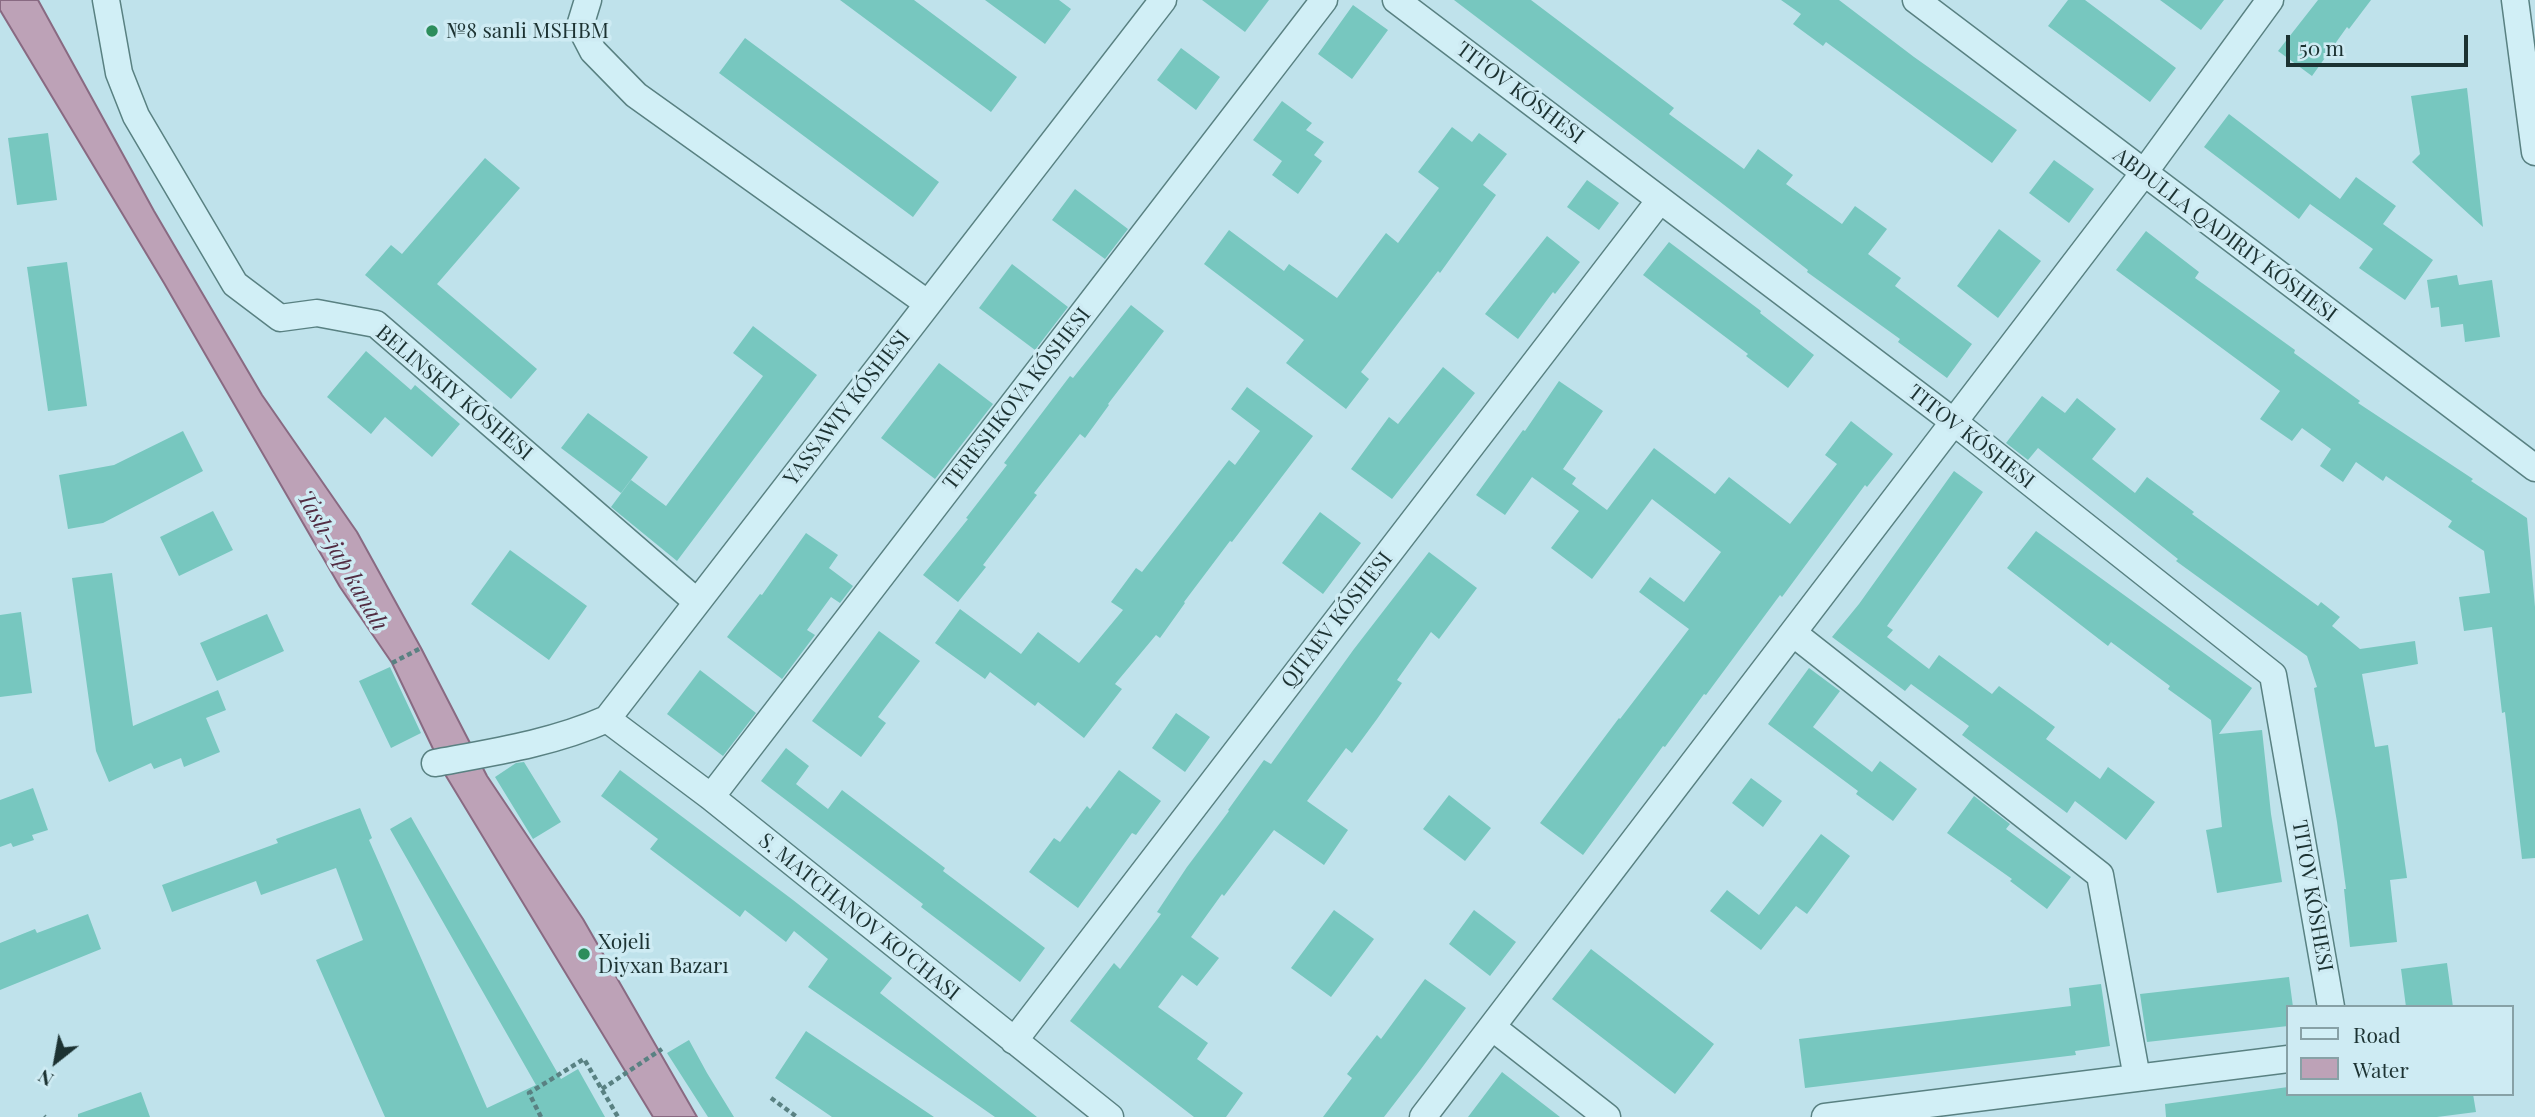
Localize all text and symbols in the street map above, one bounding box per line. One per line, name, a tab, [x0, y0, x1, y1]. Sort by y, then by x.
place label: №8 sanli MSHBM	[446, 18, 609, 44]
scale bar	[2290, 21, 2472, 65]
marker: №8 sanli MSHBM	[424, 23, 440, 39]
text: 50 m	[2299, 33, 2344, 61]
street label: TITOV KÓSHESI	[1451, 37, 1589, 149]
street label: ABDULLA QADIRIY KÓSHESI	[2108, 143, 2342, 327]
street label: TERESHKOVA KÓSHESI	[938, 303, 1096, 495]
street label: BELINSKIY KÓSHESI	[371, 320, 537, 466]
street label: YASSAWIY KÓSHESI	[779, 325, 915, 491]
street label: TITOV KÓSHESI	[1903, 380, 2039, 494]
water label: Taslı-jap kanalı	[291, 486, 393, 636]
street label: QITAEV KÓSHESI	[1276, 547, 1398, 693]
street label: TITOV KÓSHESI	[2286, 818, 2338, 974]
street label: S. MATCHANOV KO'CHASI	[753, 828, 965, 1006]
place label: Xojeli Diyxan Bazarı	[598, 929, 729, 979]
marker: Xojeli Diyxan Bazarı	[576, 946, 592, 962]
legend	[2286, 1005, 2514, 1096]
text: Road	[2353, 1020, 2401, 1048]
north arrow	[21, 1026, 91, 1096]
text: Water	[2353, 1055, 2409, 1083]
text: N	[33, 1064, 58, 1094]

